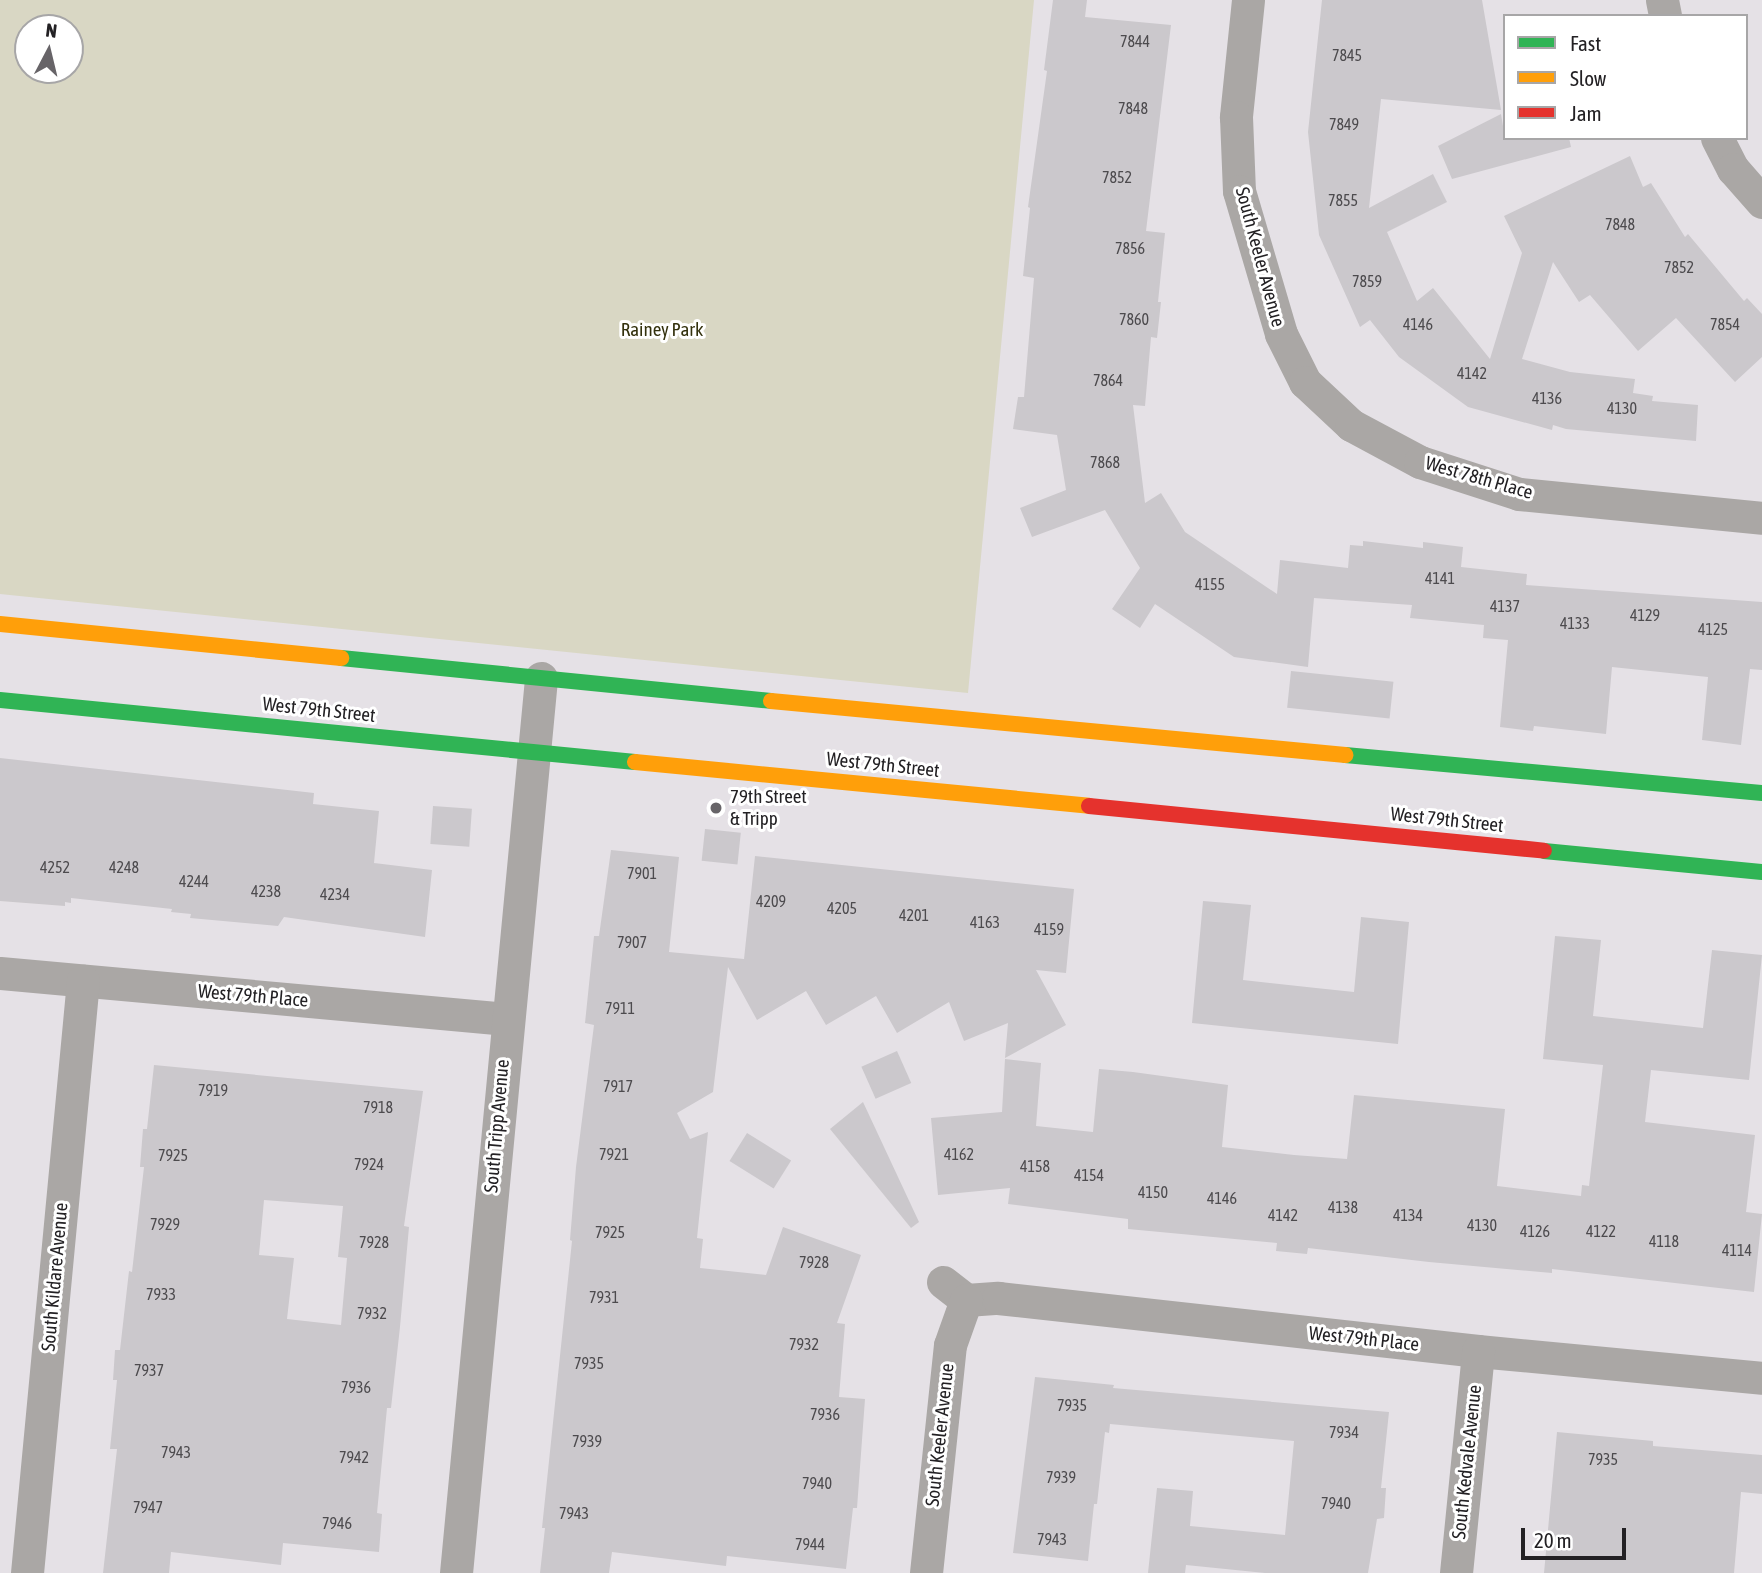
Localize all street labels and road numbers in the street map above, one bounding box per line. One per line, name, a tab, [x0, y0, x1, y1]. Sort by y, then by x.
street label: South Keeler Avenue	[1230, 185, 1290, 329]
street label: West 78th Place	[1423, 452, 1535, 504]
street label: West 79th Street	[261, 693, 377, 727]
street label: West 79th Street	[825, 748, 941, 782]
street label: West 79th Street	[1389, 803, 1505, 837]
street label: West 79th Place	[197, 980, 309, 1012]
street label: South Tripp Avenue	[480, 1058, 514, 1194]
street label: South Kildare Avenue	[37, 1202, 73, 1352]
street label: West 79th Place	[1308, 1322, 1420, 1356]
street label: South Keeler Avenue	[921, 1362, 959, 1508]
street label: South Kedvale Avenue	[1448, 1384, 1486, 1540]

